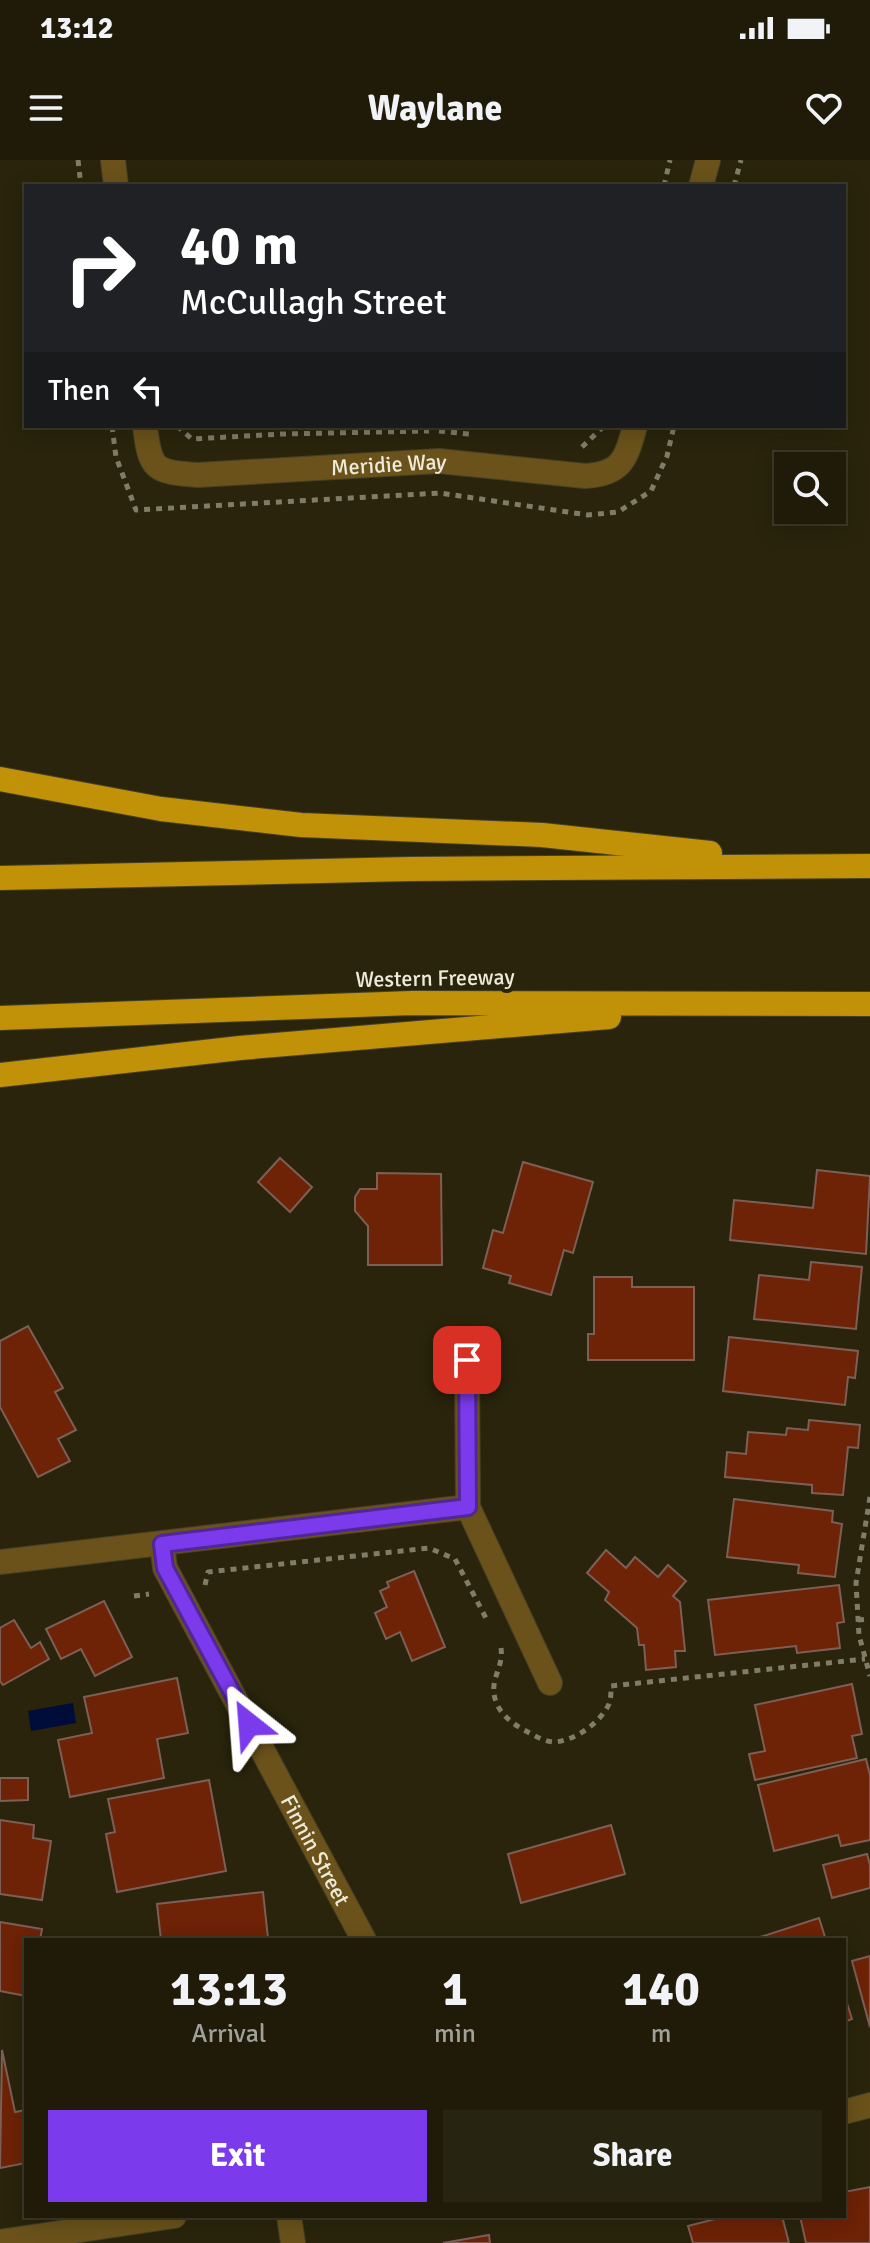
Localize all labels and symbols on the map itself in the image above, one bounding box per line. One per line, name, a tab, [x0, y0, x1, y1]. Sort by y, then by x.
street label: Meridie Way	[330, 447, 448, 481]
street label: Western Freeway	[355, 963, 516, 993]
pin	[433, 1326, 501, 1394]
position arrow	[207, 1682, 291, 1766]
street label: Finnin Street	[275, 1790, 357, 1910]

